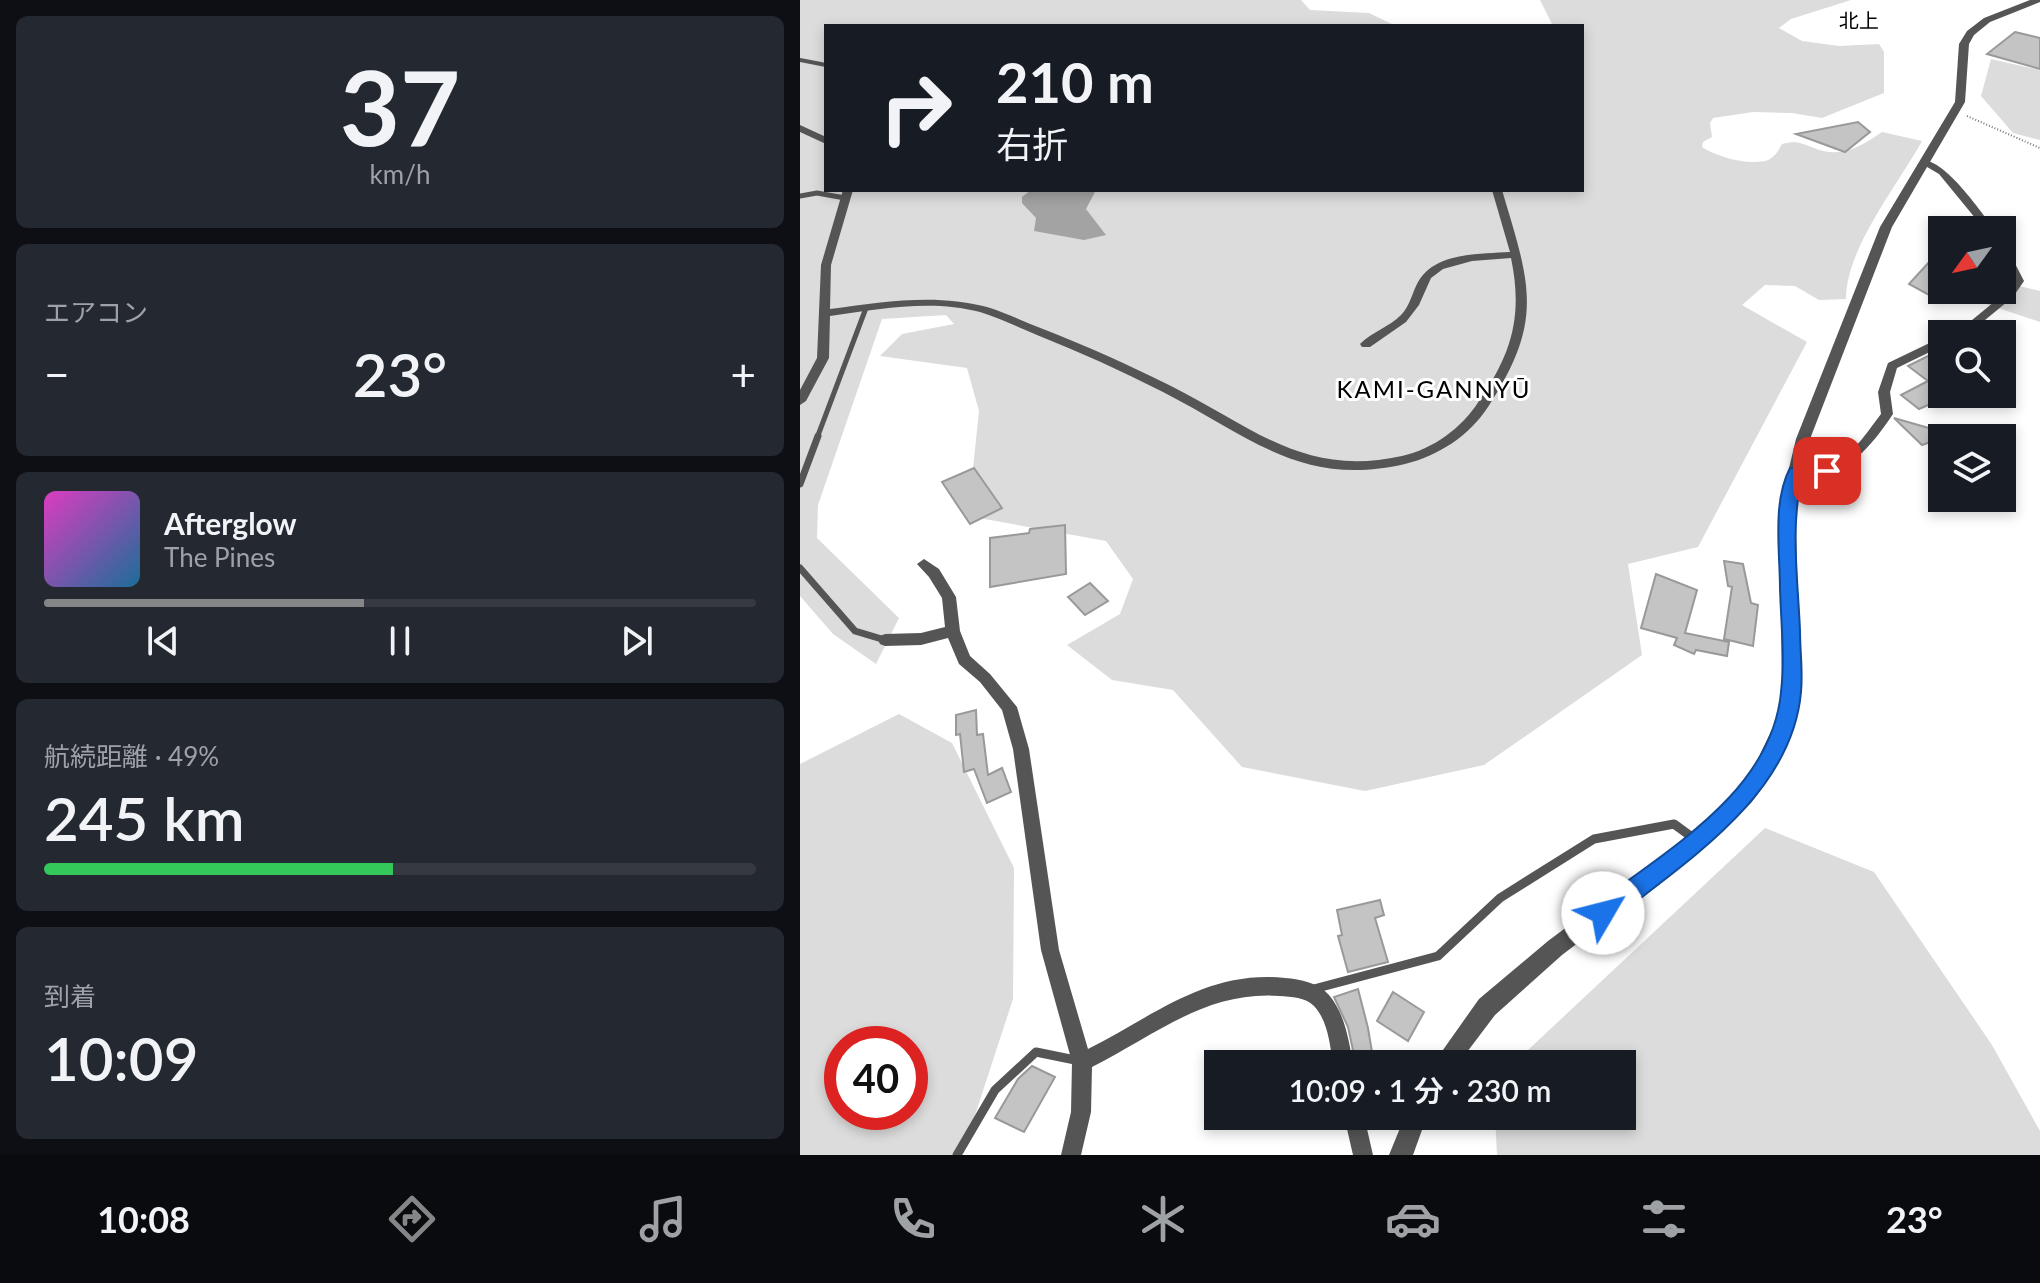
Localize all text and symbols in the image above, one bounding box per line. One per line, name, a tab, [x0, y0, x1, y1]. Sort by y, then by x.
district label: 北上	[1839, 8, 1879, 32]
text: 37	[340, 43, 460, 168]
text: 210 m	[996, 48, 1154, 115]
icon: right	[864, 56, 968, 160]
text: 右折	[996, 122, 1068, 166]
text: km/h	[370, 158, 430, 190]
north arrow	[1928, 216, 2016, 304]
map controls	[1928, 216, 2016, 512]
text: エアコン	[44, 296, 148, 328]
button: search	[1928, 320, 2016, 408]
text: 23°	[353, 338, 447, 410]
text: −	[44, 348, 70, 400]
text: +	[730, 348, 756, 400]
district label: KAMI-GANNYŪ	[1337, 374, 1531, 403]
button: layers	[1928, 424, 2016, 512]
pin	[1793, 437, 1861, 505]
icon: arrive	[1805, 449, 1849, 493]
text: Afterglow	[164, 505, 297, 541]
text: The Pines	[164, 541, 275, 573]
icon: previous	[141, 619, 185, 663]
icon: pause	[378, 619, 422, 663]
icon: next	[615, 619, 659, 663]
text: 航続距離 · 49%	[44, 740, 219, 772]
text: 245 km	[44, 782, 245, 854]
position arrow	[1561, 871, 1645, 955]
text: 到着	[44, 980, 96, 1012]
text: 10:09	[44, 1022, 198, 1094]
speed limit sign: 40	[824, 1026, 928, 1130]
text: 10:09 · 1 分 · 230 m	[1289, 1072, 1551, 1108]
icon: directions	[384, 1191, 440, 1247]
icon: music	[635, 1191, 691, 1247]
icon: phone	[885, 1191, 941, 1247]
icon: climate	[1135, 1191, 1191, 1247]
icon: car	[1385, 1191, 1441, 1247]
icon: filters	[1636, 1191, 1692, 1247]
text: 10:08	[97, 1197, 190, 1241]
text: 23°	[1886, 1197, 1943, 1241]

